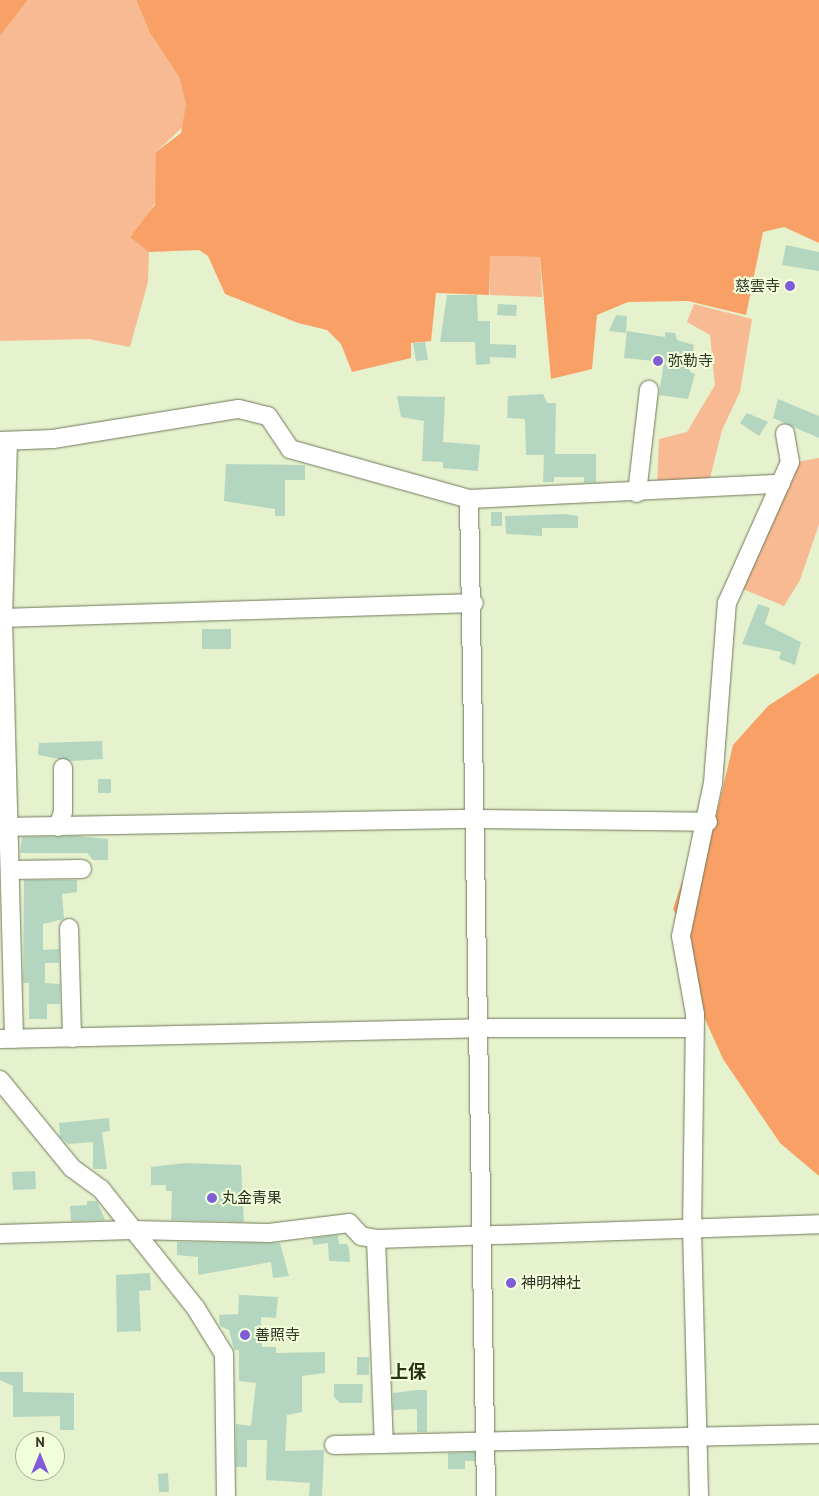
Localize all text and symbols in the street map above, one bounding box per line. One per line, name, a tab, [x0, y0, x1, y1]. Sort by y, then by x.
place label: 慈雲寺	[735, 277, 780, 295]
marker: 慈雲寺	[784, 280, 796, 292]
place label: 弥勒寺	[668, 352, 713, 370]
marker: 弥勒寺	[652, 355, 664, 367]
place label: 丸金青果	[222, 1189, 282, 1207]
marker: 丸金青果	[206, 1192, 218, 1204]
place label: 神明神社	[521, 1274, 581, 1292]
marker: 神明神社	[505, 1277, 517, 1289]
place label: 善照寺	[255, 1326, 300, 1344]
marker: 善照寺	[239, 1329, 251, 1341]
district label: 上保	[390, 1361, 426, 1383]
north arrow	[15, 1431, 65, 1481]
text: N	[35, 1433, 45, 1451]

